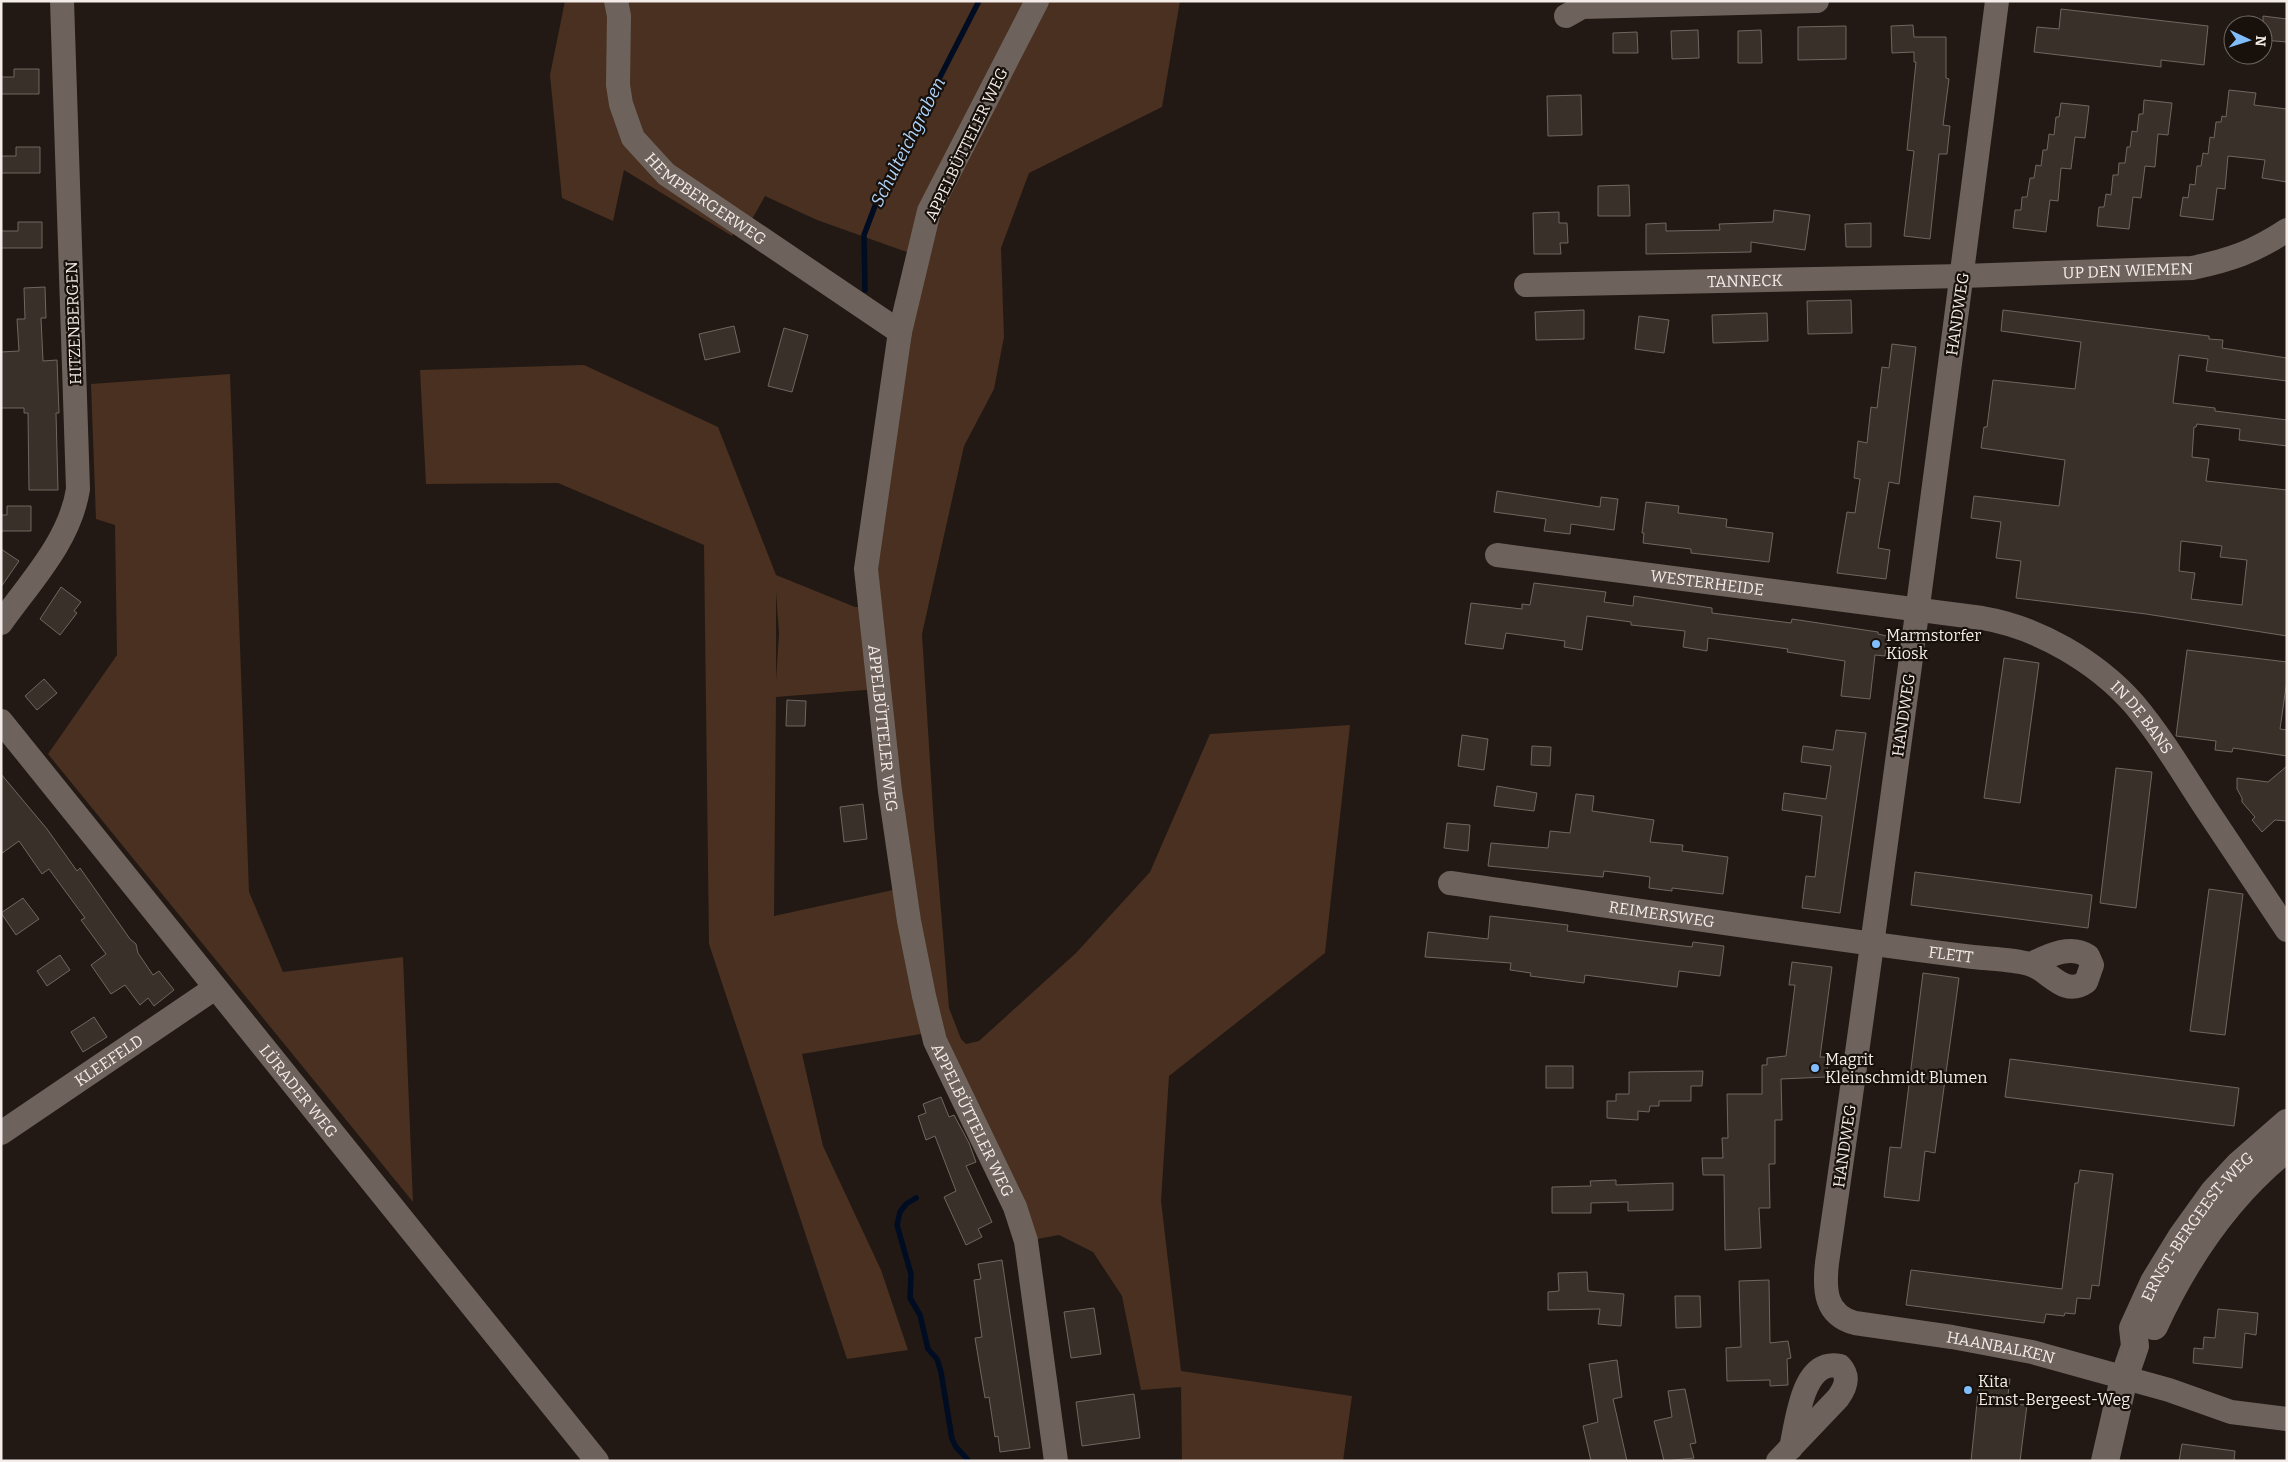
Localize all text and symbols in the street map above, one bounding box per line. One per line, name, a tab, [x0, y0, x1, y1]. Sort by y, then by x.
north arrow	[2223, 15, 2273, 65]
text: N	[2252, 35, 2269, 47]
street label: APPELBÜTTELER WEG	[921, 64, 1012, 224]
water label: Schulteichgraben	[866, 74, 950, 210]
street label: HEMPBERGERWEG	[641, 149, 770, 249]
street label: UP DEN WIEMEN	[2062, 259, 2194, 283]
street label: HITZENBERGEN	[62, 261, 85, 385]
street label: TANNECK	[1707, 271, 1784, 291]
street label: HANDWEG	[1942, 271, 1973, 357]
street label: WESTERHEIDE	[1649, 566, 1765, 600]
place label: Marmstorfer Kiosk	[1886, 626, 1981, 663]
marker: Marmstorfer Kiosk	[1870, 638, 1882, 650]
street label: APPELBÜTTELER WEG	[864, 644, 902, 813]
street label: HANDWEG	[1888, 672, 1919, 758]
street label: IN DE BANS	[2107, 677, 2177, 757]
street label: REIMERSWEG	[1607, 897, 1716, 932]
street label: FLETT	[1927, 942, 1975, 967]
street label: KLEEFELD	[71, 1031, 147, 1090]
street label: APPELBÜTTELER WEG	[927, 1040, 1018, 1200]
street label: LÜRADER WEG	[255, 1041, 342, 1142]
place label: Magrit Kleinschmidt Blumen	[1825, 1050, 1987, 1087]
marker: Magrit Kleinschmidt Blumen	[1809, 1062, 1821, 1074]
street label: HANDWEG	[1829, 1103, 1860, 1189]
street label: ERNST-BERGEEST-WEG	[2137, 1148, 2258, 1304]
street label: HAANBALKEN	[1945, 1327, 2057, 1368]
place label: Kita Ernst-Bergeest-Weg	[1978, 1372, 2130, 1409]
marker: Kita Ernst-Bergeest-Weg	[1962, 1384, 1974, 1396]

